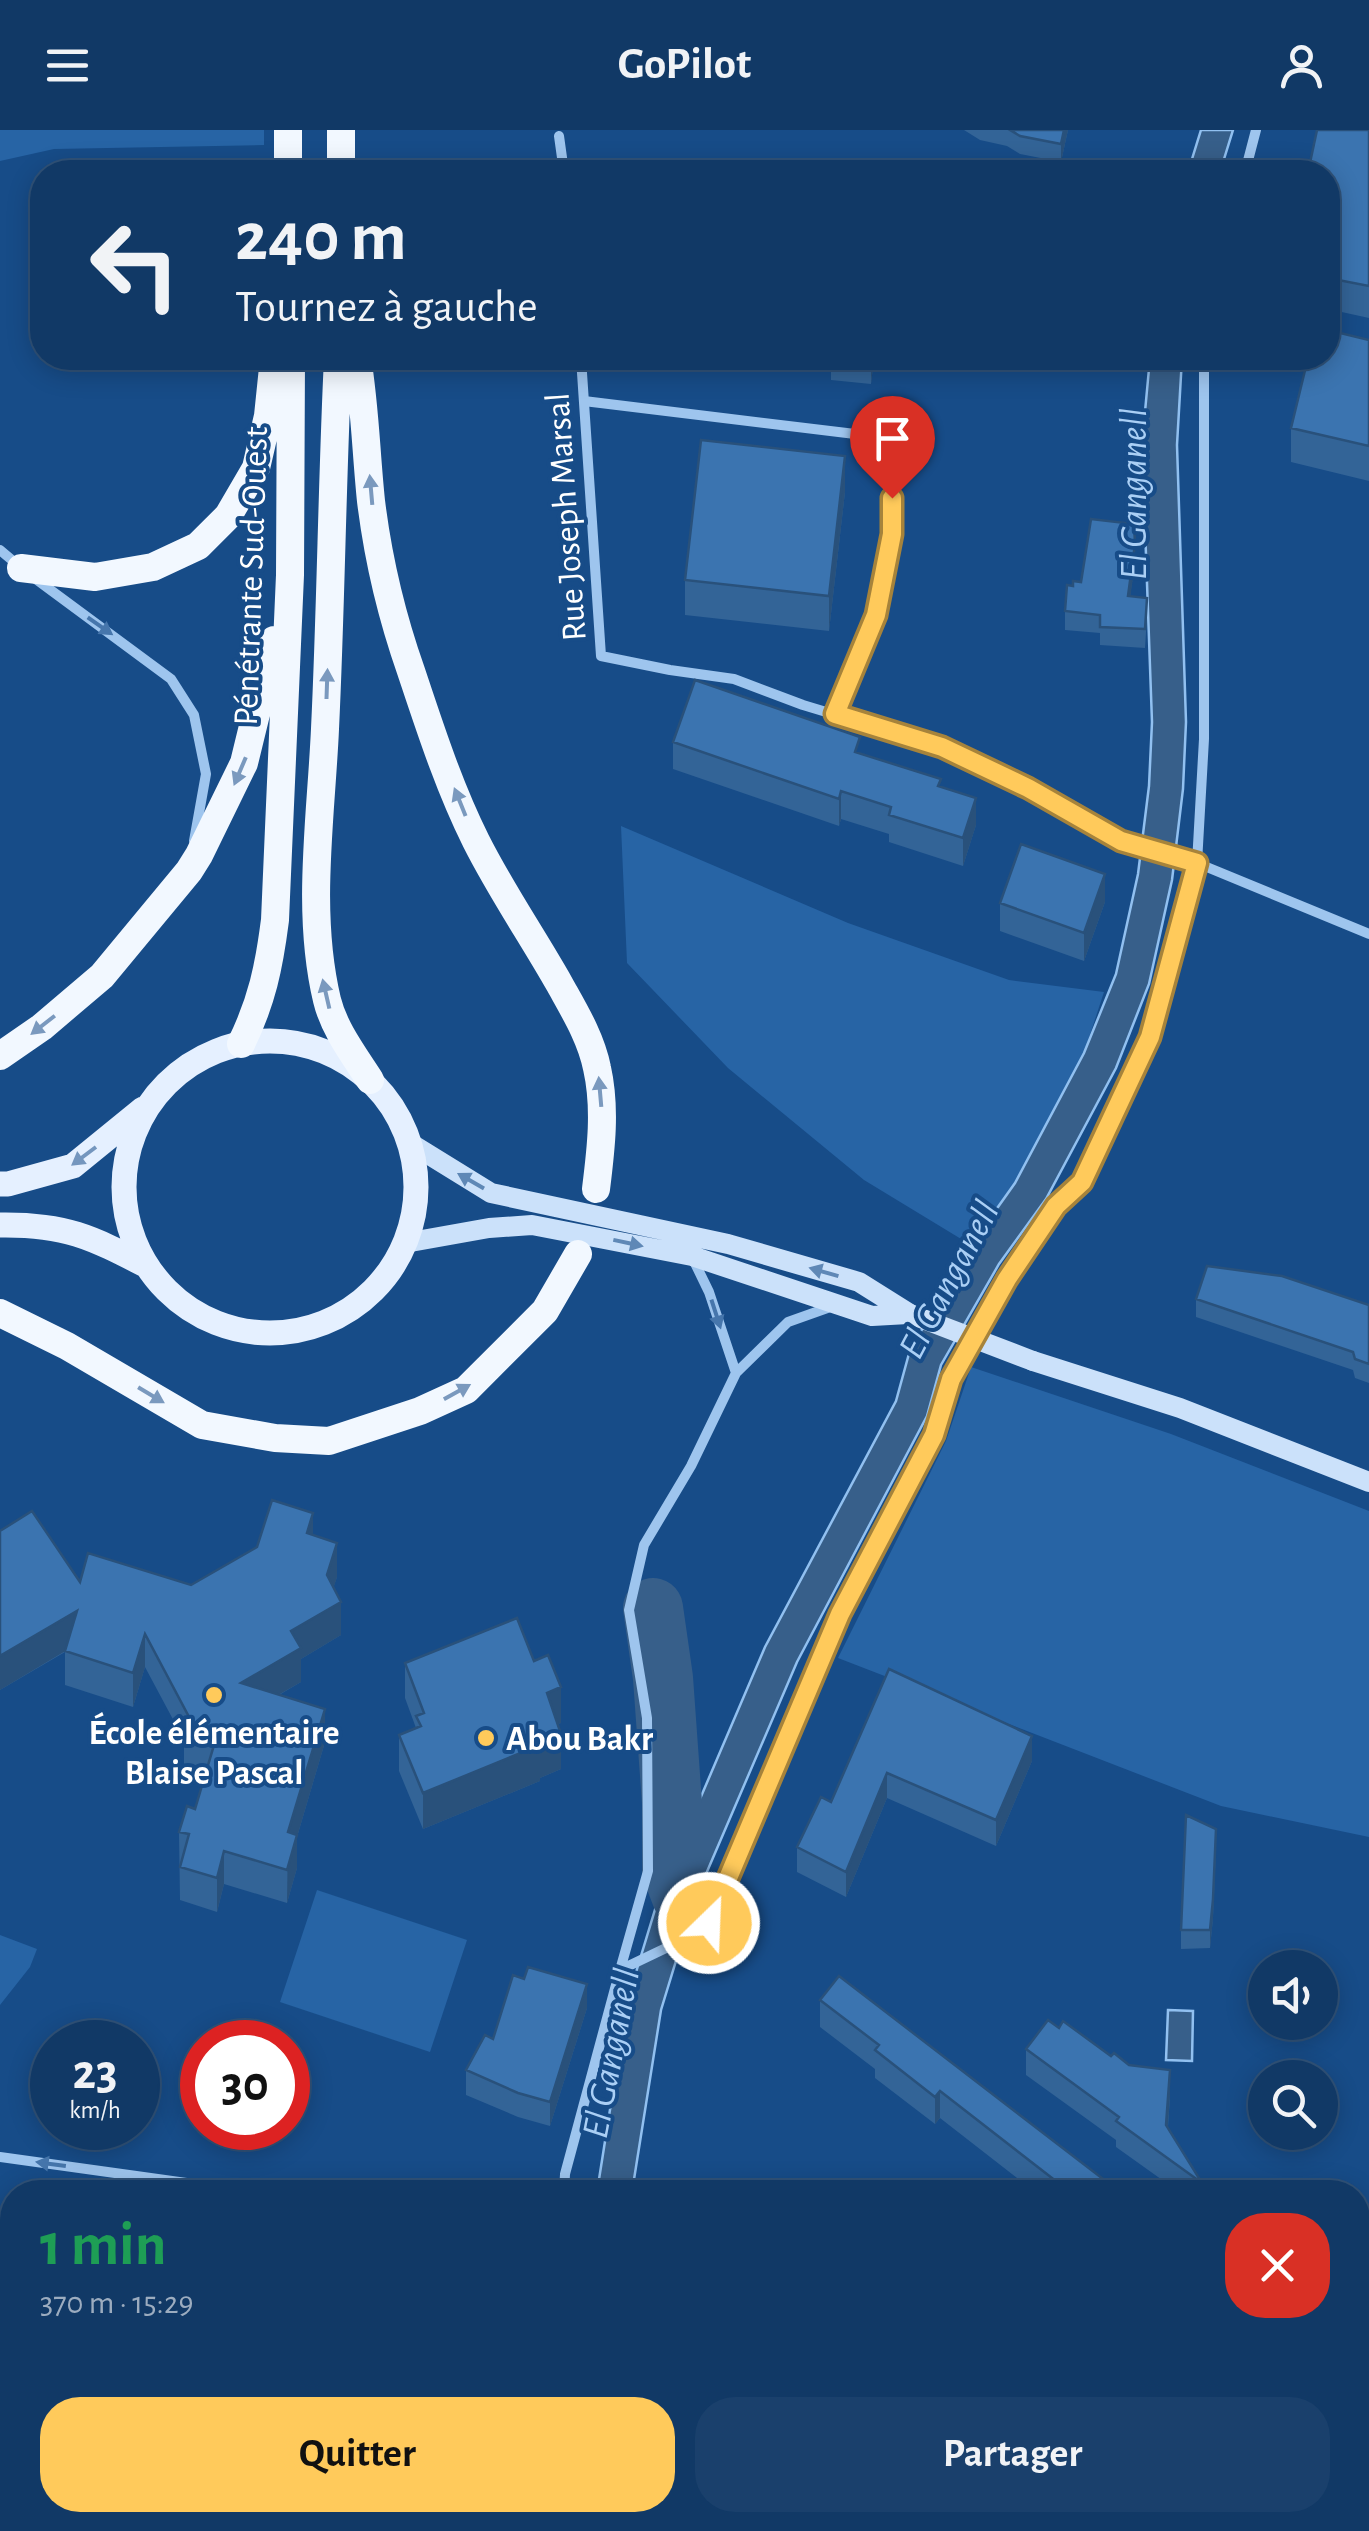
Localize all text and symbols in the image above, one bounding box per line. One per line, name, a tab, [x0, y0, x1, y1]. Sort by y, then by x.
icon: menu	[40, 38, 95, 93]
icon: person	[1274, 38, 1329, 93]
text: GoPilot	[618, 42, 751, 87]
icon: left	[70, 200, 200, 330]
text: 240 m	[235, 203, 407, 273]
text: Tournez à gauche	[235, 285, 538, 330]
street label: Rue Joseph Marsal	[540, 392, 593, 642]
pin	[850, 396, 935, 499]
water label: El Ganganell	[1116, 408, 1154, 580]
icon: arrive	[865, 411, 920, 466]
street label: Pénétrante Sud-Ouest	[229, 426, 274, 726]
one-way arrow	[362, 474, 378, 506]
one-way arrow	[87, 615, 113, 635]
one-way arrow	[319, 667, 335, 699]
one-way arrow	[231, 756, 247, 786]
one-way arrow	[451, 787, 467, 817]
one-way arrow	[318, 978, 333, 1009]
one-way arrow	[31, 1014, 57, 1035]
one-way arrow	[591, 1076, 607, 1108]
one-way arrow	[71, 1145, 97, 1165]
one-way arrow	[457, 1173, 485, 1190]
water label: El Ganganell	[893, 1195, 1007, 1365]
one-way arrow	[613, 1235, 644, 1251]
one-way arrow	[808, 1263, 839, 1279]
one-way arrow	[710, 1299, 725, 1329]
one-way arrow	[443, 1384, 471, 1402]
one-way arrow	[137, 1386, 165, 1403]
marker: École élémentaire Blaise Pascal	[203, 1684, 225, 1706]
place label: École élémentaire Blaise Pascal	[89, 1712, 339, 1791]
place label: Abou Bakr	[506, 1722, 653, 1757]
marker: Abou Bakr	[475, 1727, 497, 1749]
position arrow	[657, 1871, 761, 1975]
map controls	[1248, 1950, 1338, 2150]
button: sound	[1248, 1950, 1338, 2040]
water label: El Ganganell	[577, 1965, 647, 2142]
speed limit sign: 30	[180, 2020, 310, 2150]
text: 23	[72, 2048, 118, 2098]
button: search	[1248, 2060, 1338, 2150]
text: km/h	[69, 2098, 121, 2123]
one-way arrow	[34, 2156, 66, 2172]
button: close	[1225, 2213, 1330, 2318]
text: 1 min	[40, 2216, 166, 2276]
text: 370 m · 15:29	[40, 2287, 194, 2319]
button: Quitter	[40, 2397, 675, 2512]
button: Partager	[695, 2397, 1330, 2512]

